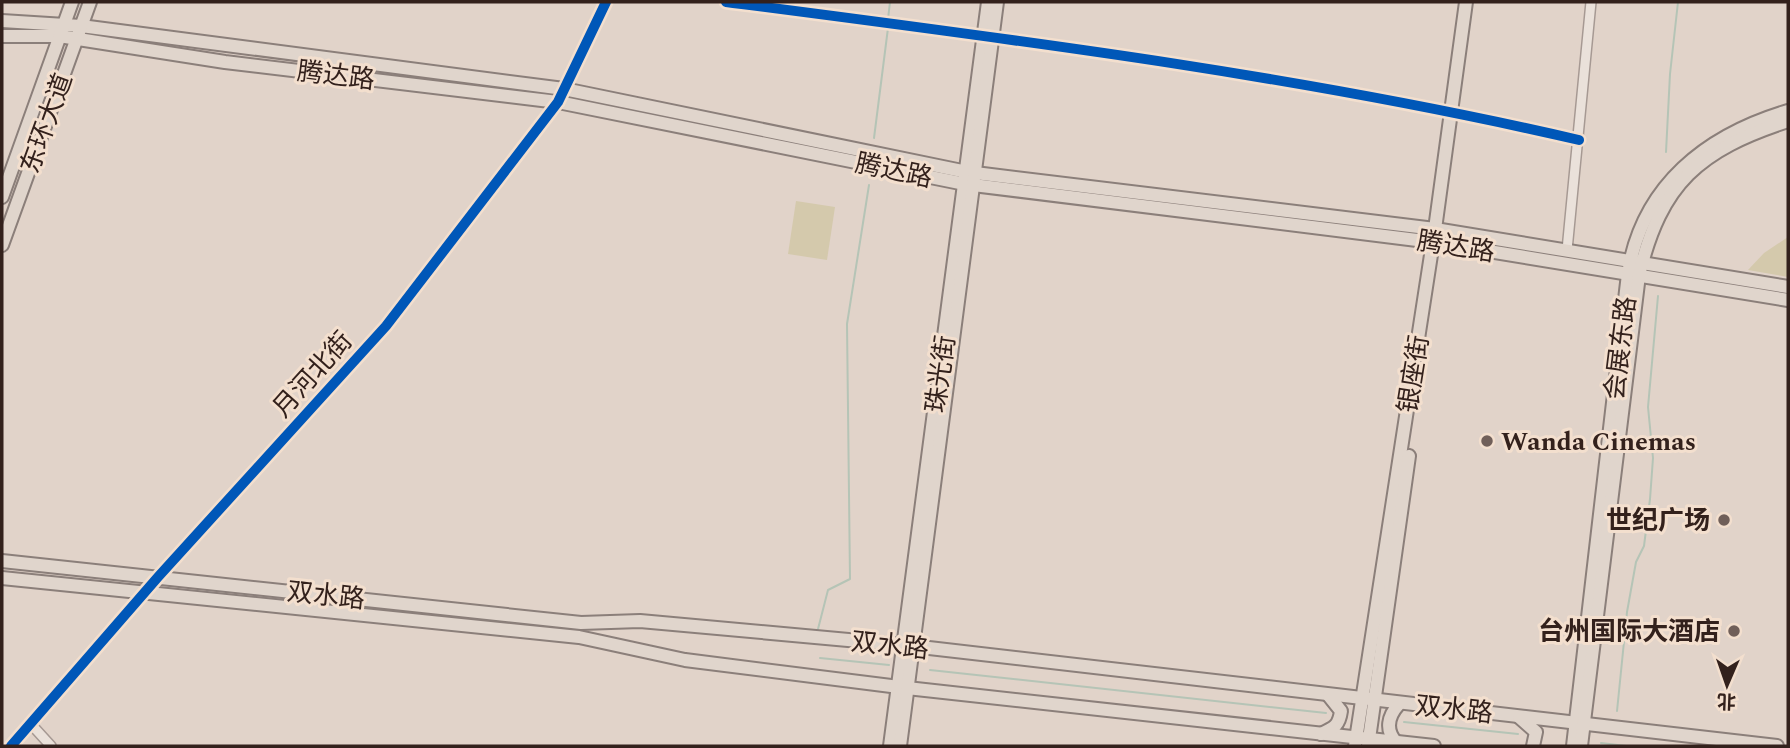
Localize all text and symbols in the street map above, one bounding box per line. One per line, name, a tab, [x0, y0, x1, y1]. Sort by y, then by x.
street label: 腾达路	[295, 51, 377, 101]
street label: 东环大道	[10, 68, 84, 179]
street label: 腾达路	[851, 143, 936, 199]
street label: 腾达路	[1414, 221, 1497, 273]
street label: 会展东路	[1595, 294, 1647, 402]
street label: 月河北街	[263, 323, 362, 427]
street label: 珠光街	[916, 333, 966, 416]
street label: 银座街	[1388, 333, 1440, 416]
place label: Wanda Cinemas	[1501, 422, 1696, 462]
marker: Wanda Cinemas	[1479, 433, 1495, 449]
place label: 世纪广场	[1606, 501, 1710, 541]
marker: 世纪广场	[1716, 512, 1732, 528]
street label: 双水路	[285, 572, 367, 620]
place label: 台州国际大酒店	[1538, 612, 1720, 652]
street label: 双水路	[849, 622, 931, 670]
marker: 台州国际大酒店	[1726, 623, 1742, 639]
north arrow	[1692, 650, 1762, 720]
street label: 双水路	[1413, 686, 1495, 734]
text: 北	[1716, 686, 1736, 715]

